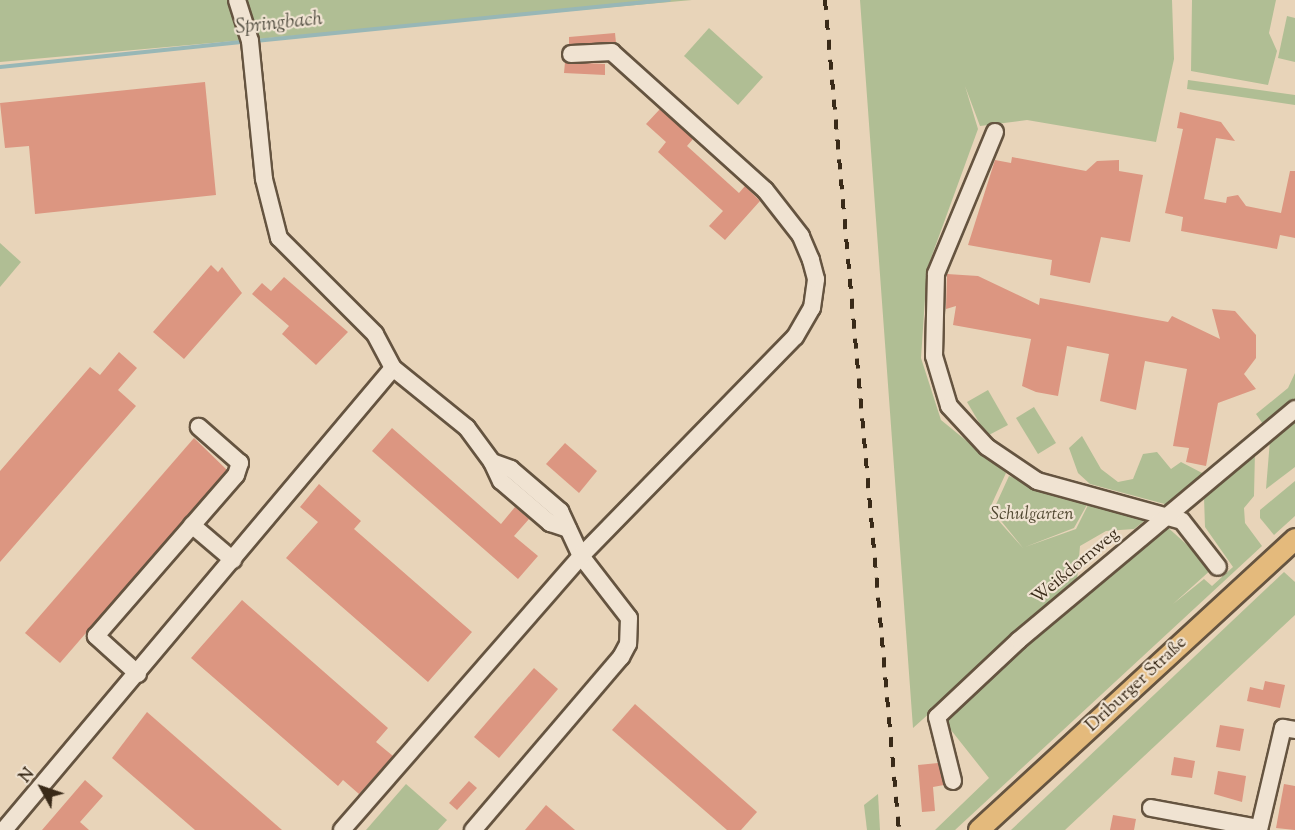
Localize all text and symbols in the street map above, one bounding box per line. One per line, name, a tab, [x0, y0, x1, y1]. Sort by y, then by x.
water label: Springbach	[234, 8, 324, 40]
park label: Schulgarten	[990, 504, 1074, 526]
street label: Weißdornweg	[1028, 524, 1124, 610]
street label: Driburger Straße	[1082, 633, 1192, 737]
north arrow	[12, 758, 72, 818]
text: N	[15, 764, 41, 788]

